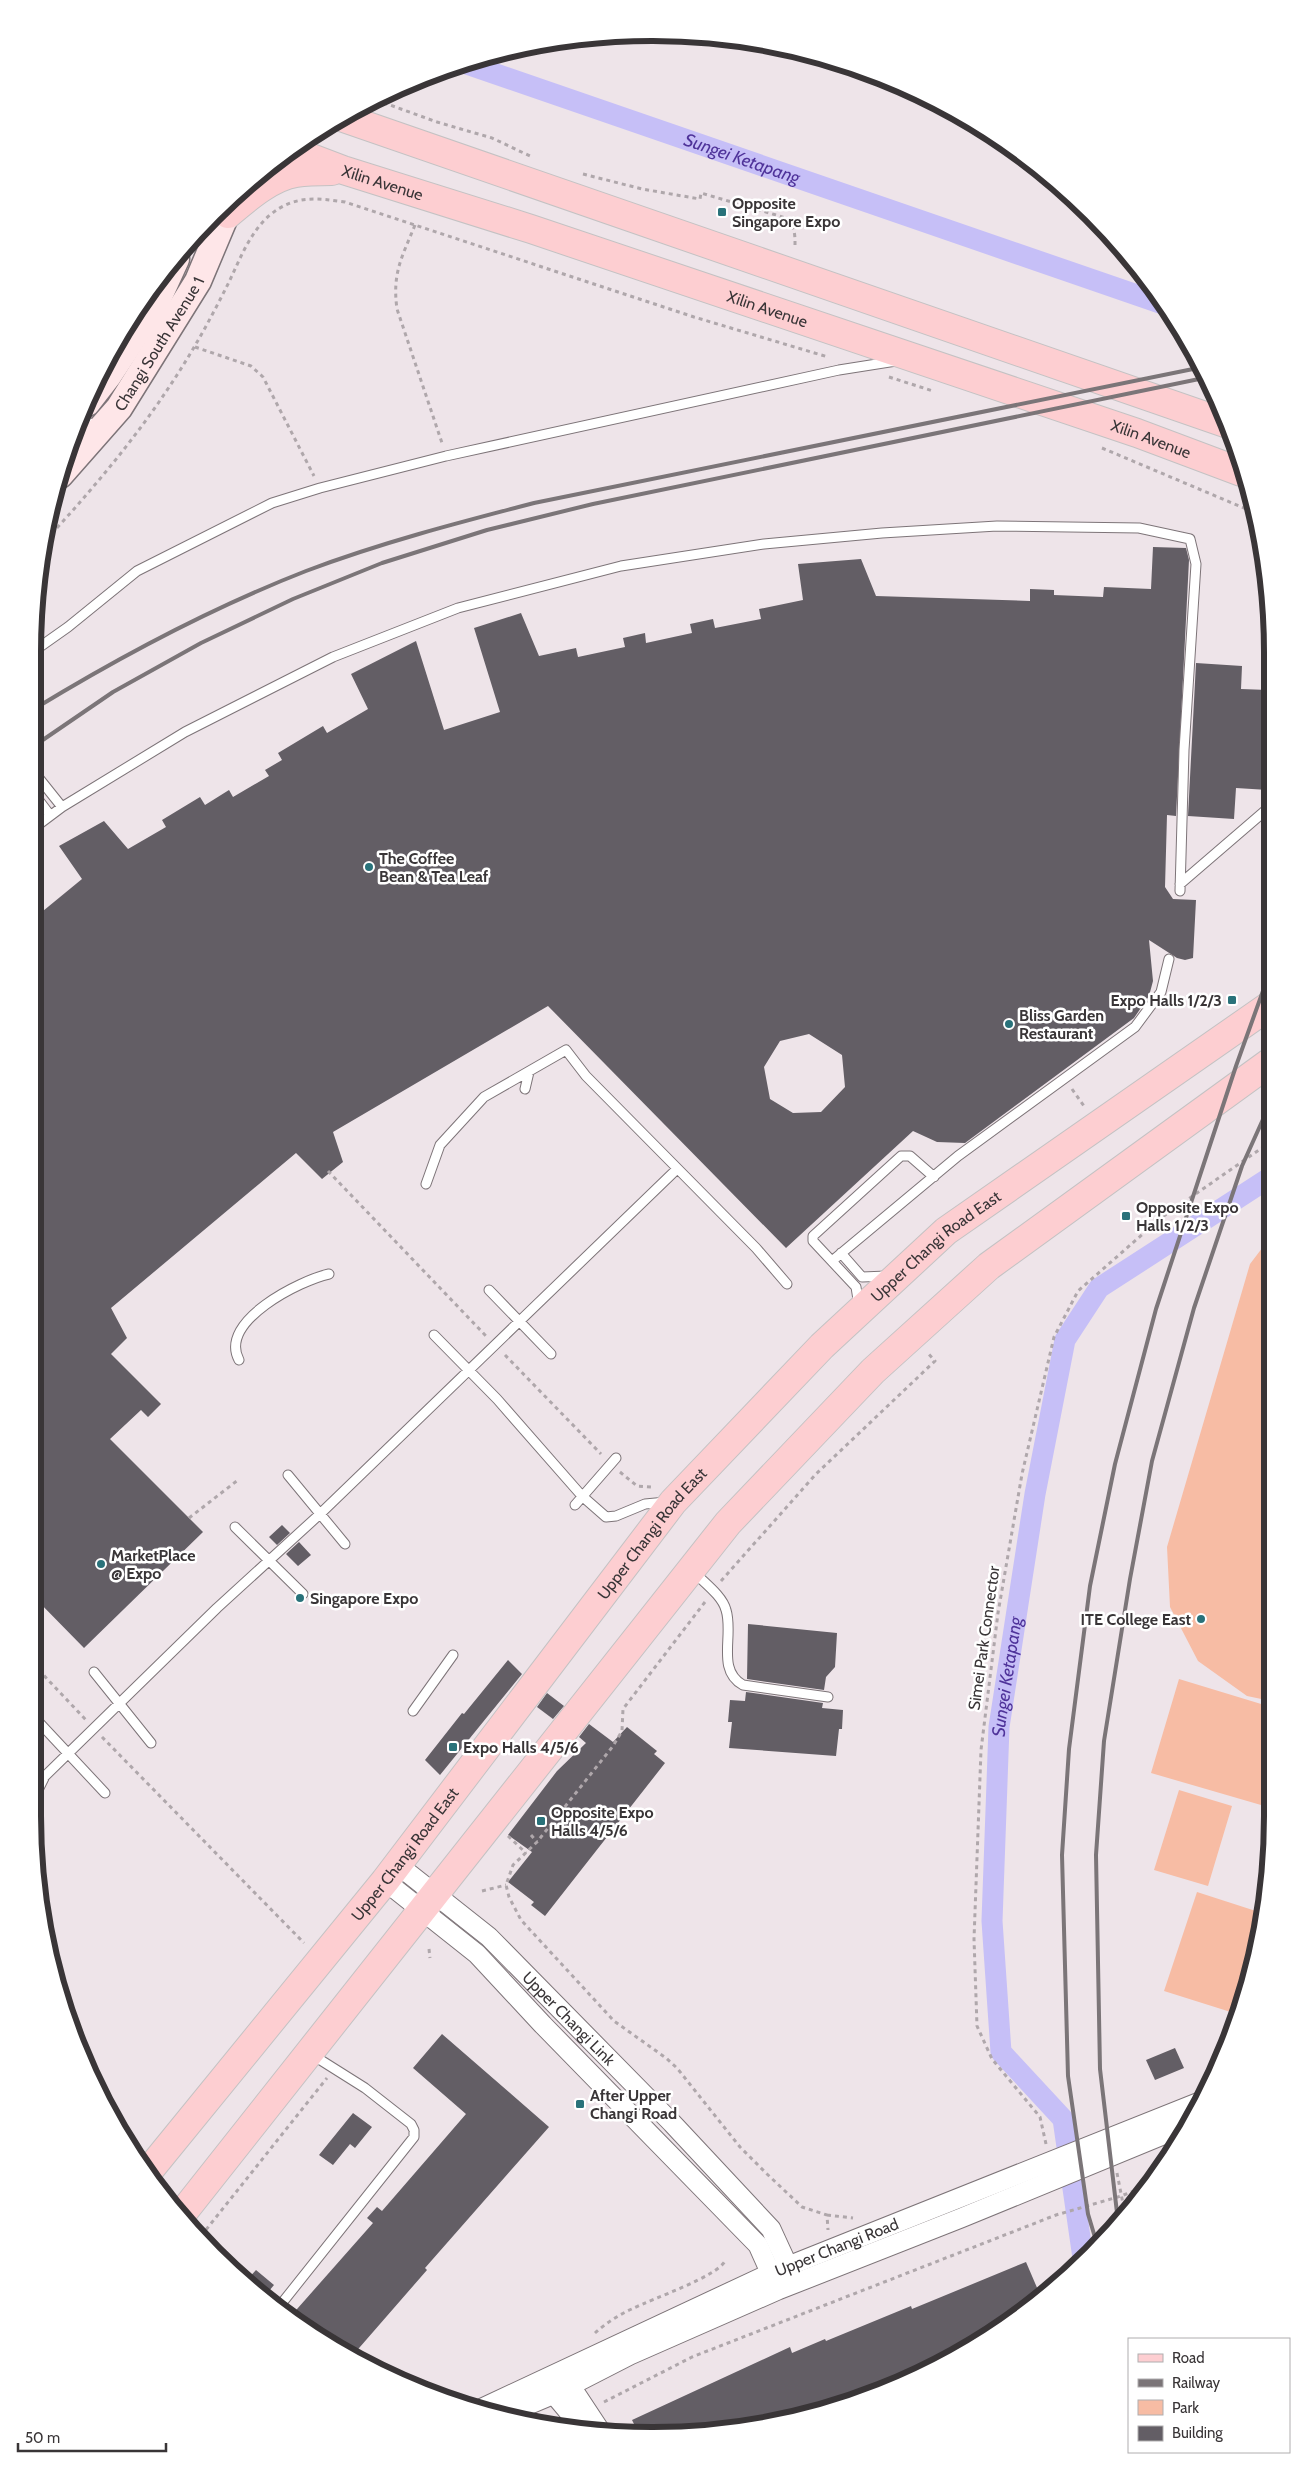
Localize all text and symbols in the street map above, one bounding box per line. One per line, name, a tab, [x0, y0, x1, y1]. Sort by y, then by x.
water label: Sungei Ketapang	[681, 129, 804, 189]
street label: Xilin Avenue	[340, 161, 425, 204]
place label: Opposite Singapore Expo	[732, 194, 840, 231]
marker: Opposite Singapore Expo	[716, 206, 728, 218]
street label: Changi South Avenue 1	[110, 274, 208, 414]
street label: Xilin Avenue	[725, 286, 810, 331]
street label: Xilin Avenue	[1109, 415, 1194, 462]
place label: The Coffee Bean & Tea Leaf	[379, 849, 489, 886]
marker: The Coffee Bean & Tea Leaf	[363, 861, 375, 873]
place label: Expo Halls 1/2/3	[1110, 991, 1222, 1010]
marker: Expo Halls 1/2/3	[1226, 994, 1238, 1006]
place label: Bliss Garden Restaurant	[1019, 1006, 1104, 1043]
marker: Bliss Garden Restaurant	[1003, 1018, 1015, 1030]
street label: Upper Changi Road East	[867, 1186, 1005, 1305]
place label: Opposite Expo Halls 1/2/3	[1136, 1198, 1239, 1235]
marker: Opposite Expo Halls 1/2/3	[1120, 1210, 1132, 1222]
street label: Upper Changi Road East	[593, 1463, 711, 1603]
place label: MarketPlace @ Expo	[111, 1546, 196, 1583]
marker: MarketPlace @ Expo	[95, 1558, 107, 1570]
street label: Simei Park Connector	[964, 1564, 1004, 1711]
place label: Singapore Expo	[310, 1589, 418, 1608]
marker: Singapore Expo	[294, 1592, 306, 1604]
place label: ITE College East	[1081, 1610, 1191, 1629]
marker: ITE College East	[1195, 1613, 1207, 1625]
water label: Sungei Ketapang	[988, 1614, 1027, 1737]
place label: Expo Halls 4/5/6	[463, 1738, 579, 1757]
marker: Expo Halls 4/5/6	[447, 1741, 459, 1753]
street label: Upper Changi Road East	[347, 1783, 463, 1925]
place label: Opposite Expo Halls 4/5/6	[551, 1803, 654, 1840]
marker: Opposite Expo Halls 4/5/6	[535, 1815, 547, 1827]
street label: Upper Changi Link	[519, 1967, 620, 2070]
place label: After Upper Changi Road	[590, 2086, 677, 2123]
marker: After Upper Changi Road	[574, 2098, 586, 2110]
street label: Upper Changi Road	[772, 2214, 901, 2280]
legend	[1128, 2338, 1290, 2453]
text: Road	[1172, 2349, 1205, 2367]
text: Railway	[1172, 2374, 1221, 2392]
text: Park	[1172, 2399, 1199, 2417]
scale bar	[18, 2420, 165, 2452]
text: Building	[1172, 2424, 1223, 2442]
text: 50 m	[25, 2429, 60, 2447]

